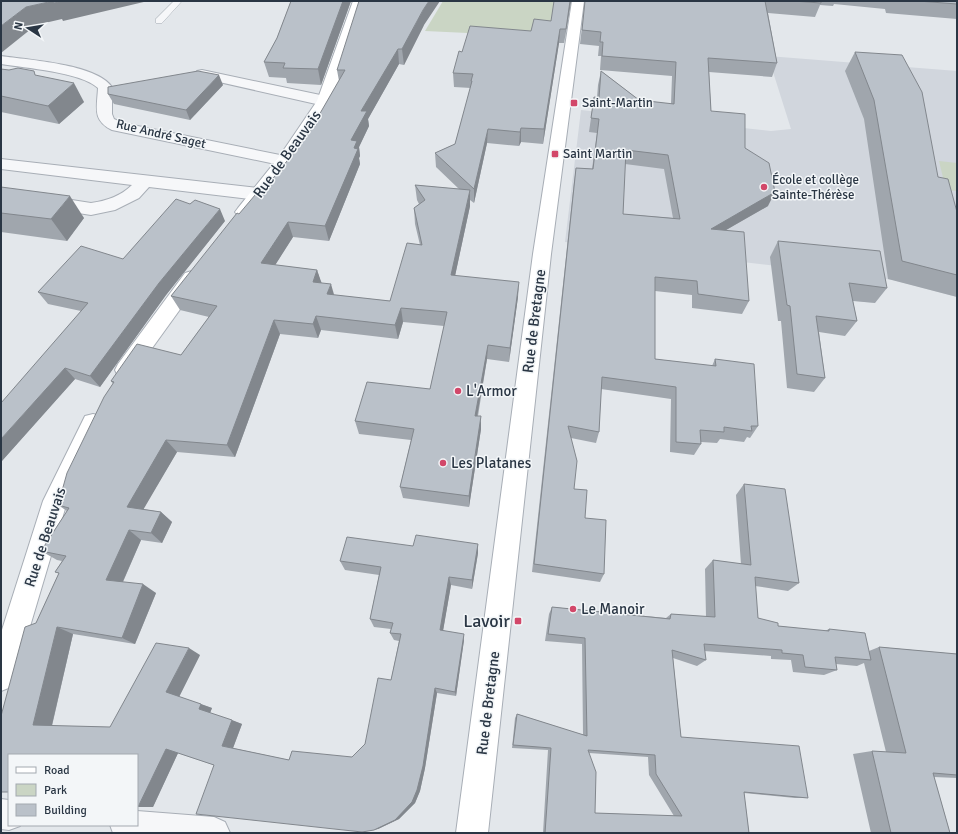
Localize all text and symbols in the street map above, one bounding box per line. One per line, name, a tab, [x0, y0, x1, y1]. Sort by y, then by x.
north arrow	[8, 8, 48, 48]
text: N	[12, 21, 26, 31]
place label: Saint-Martin	[582, 95, 653, 111]
marker: Saint-Martin	[569, 98, 579, 108]
street label: Rue de Beauvais	[249, 106, 325, 201]
street label: Rue André Saget	[115, 116, 208, 152]
place label: Saint Martin	[563, 146, 632, 162]
marker: Saint Martin	[550, 149, 560, 159]
place label: École et collège Sainte-Thérèse	[772, 171, 859, 203]
marker: École et collège Sainte-Thérèse	[759, 182, 769, 192]
street label: Rue de Bretagne	[519, 268, 549, 374]
place label: L'Armor	[466, 382, 517, 400]
marker: L'Armor	[453, 386, 463, 396]
place label: Les Platanes	[451, 454, 532, 472]
marker: Les Platanes	[438, 458, 448, 468]
street label: Rue de Beauvais	[20, 484, 70, 589]
place label: Le Manoir	[581, 600, 645, 618]
marker: Le Manoir	[568, 604, 578, 614]
place label: Lavoir	[463, 610, 510, 632]
marker: Lavoir	[513, 616, 523, 626]
street label: Rue de Bretagne	[473, 650, 503, 756]
legend	[8, 754, 138, 826]
text: Road	[44, 763, 70, 778]
text: Park	[44, 783, 67, 798]
text: Building	[44, 803, 87, 818]

